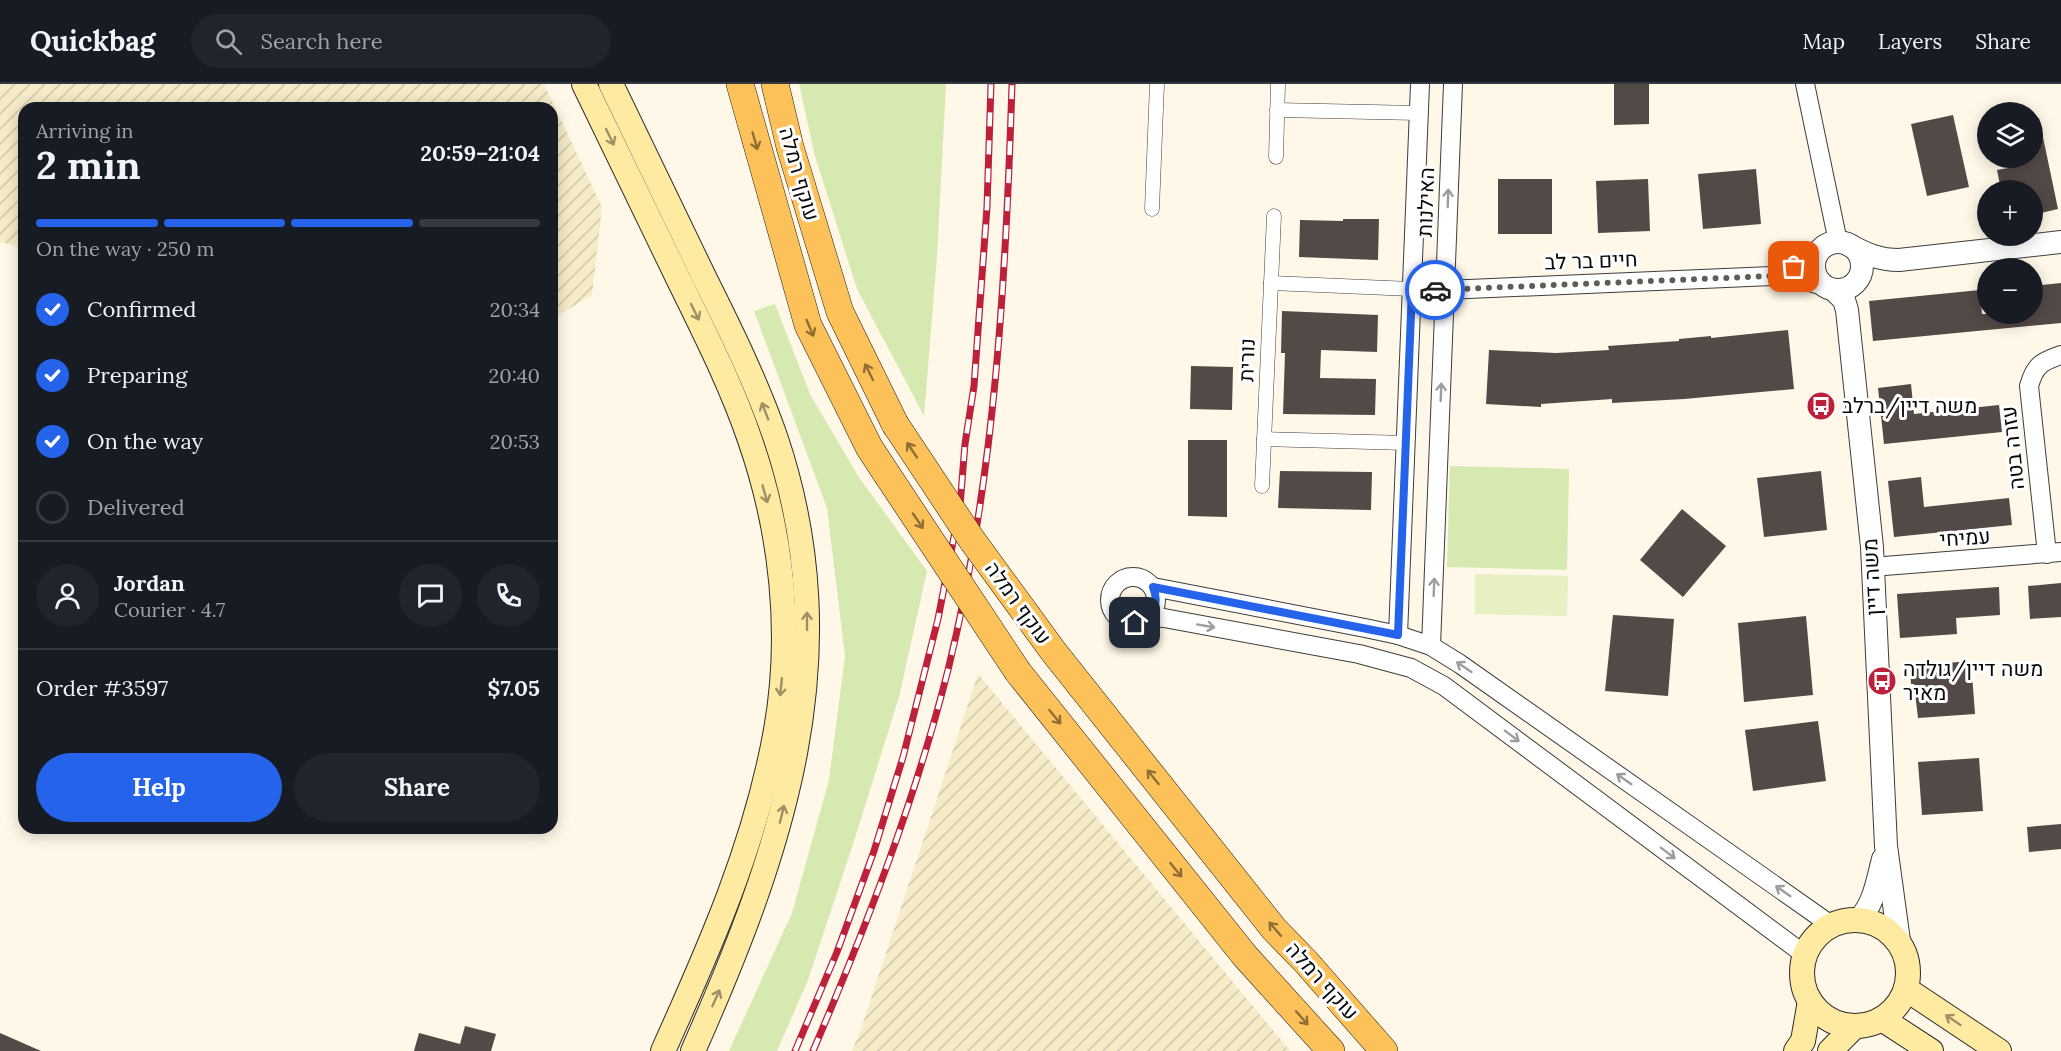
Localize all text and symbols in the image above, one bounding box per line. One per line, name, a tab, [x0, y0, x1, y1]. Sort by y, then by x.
search box	[191, 14, 611, 68]
text: Quickbag	[30, 23, 155, 59]
icon: search	[212, 25, 245, 58]
text: Search here	[260, 27, 383, 55]
text: Map	[1802, 28, 1845, 55]
text: Layers	[1878, 28, 1942, 55]
text: Share	[1975, 28, 2031, 55]
map controls	[1977, 102, 2043, 324]
button: layers	[1977, 102, 2043, 168]
text: Arriving in	[36, 118, 133, 143]
street label: עוקף רמלה	[773, 124, 826, 224]
one-way arrow	[604, 127, 616, 145]
one-way arrow	[750, 131, 761, 150]
text: 20:59–21:04	[420, 139, 540, 167]
text: 2 min	[36, 140, 141, 190]
street label: האילנות	[1411, 167, 1440, 237]
button: +	[1977, 180, 2043, 246]
one-way arrow	[1443, 188, 1454, 208]
text: On the way · 250 m	[36, 236, 214, 261]
pin	[1768, 241, 1819, 292]
street label: חיים בר לב	[1544, 245, 1638, 276]
icon: bag	[1777, 250, 1810, 283]
button: −	[1977, 258, 2043, 324]
courier	[1405, 260, 1465, 320]
icon: car	[1419, 274, 1452, 307]
icon: check	[36, 293, 69, 326]
text: Confirmed	[87, 295, 196, 323]
text: 20:34	[490, 297, 540, 322]
one-way arrow	[689, 303, 701, 321]
one-way arrow	[805, 318, 816, 336]
street label: נורית	[1232, 338, 1261, 382]
icon: check	[36, 359, 69, 392]
text: Preparing	[87, 361, 187, 389]
text: 20:40	[489, 363, 540, 388]
one-way arrow	[863, 363, 875, 381]
one-way arrow	[1436, 383, 1447, 403]
bus stop icon: משה דיין/ברלב	[1805, 390, 1837, 422]
place label: משה דיין/ברלב	[1842, 392, 1977, 419]
one-way arrow	[759, 402, 770, 421]
street label: עזרה בטה	[1995, 405, 2030, 491]
icon: check	[36, 425, 69, 458]
text: On the way	[87, 427, 203, 455]
text: 20:53	[490, 429, 540, 454]
one-way arrow	[905, 442, 917, 459]
one-way arrow	[760, 484, 771, 503]
text: Delivered	[87, 493, 185, 521]
one-way arrow	[913, 512, 925, 529]
street label: עמיחי	[1939, 522, 1991, 553]
street label: משה דיין	[1856, 538, 1887, 616]
street label: עוקף רמלה	[979, 556, 1058, 650]
button: person	[36, 564, 99, 627]
button: chat	[399, 564, 462, 627]
button: phone	[477, 564, 540, 627]
text: Jordan	[114, 569, 185, 597]
one-way arrow	[1428, 578, 1439, 598]
text: Courier · 4.7	[114, 597, 225, 622]
pin	[1109, 597, 1160, 648]
icon: home	[1118, 606, 1151, 639]
one-way arrow	[801, 612, 813, 632]
one-way arrow	[1196, 621, 1216, 632]
place label: משה דיין/גולדה מאיר	[1903, 655, 2043, 706]
one-way arrow	[1457, 661, 1473, 673]
bus stop icon: משה דיין/גולדה מאיר	[1866, 665, 1898, 697]
text: Order #3597	[36, 674, 168, 702]
text: $7.05	[487, 674, 540, 702]
one-way arrow	[775, 676, 786, 696]
one-way arrow	[1048, 709, 1061, 725]
one-way arrow	[1503, 730, 1519, 743]
button: Help	[36, 753, 282, 822]
button: Share	[294, 753, 540, 822]
one-way arrow	[1146, 770, 1160, 785]
one-way arrow	[1616, 773, 1633, 785]
one-way arrow	[777, 805, 789, 824]
one-way arrow	[1660, 846, 1676, 859]
one-way arrow	[1170, 862, 1183, 878]
one-way arrow	[1776, 885, 1792, 897]
one-way arrow	[1268, 922, 1282, 937]
street label: עוקף רמלה	[1280, 936, 1365, 1025]
one-way arrow	[711, 989, 723, 1007]
one-way arrow	[1295, 1010, 1309, 1026]
one-way arrow	[1945, 1014, 1961, 1026]

